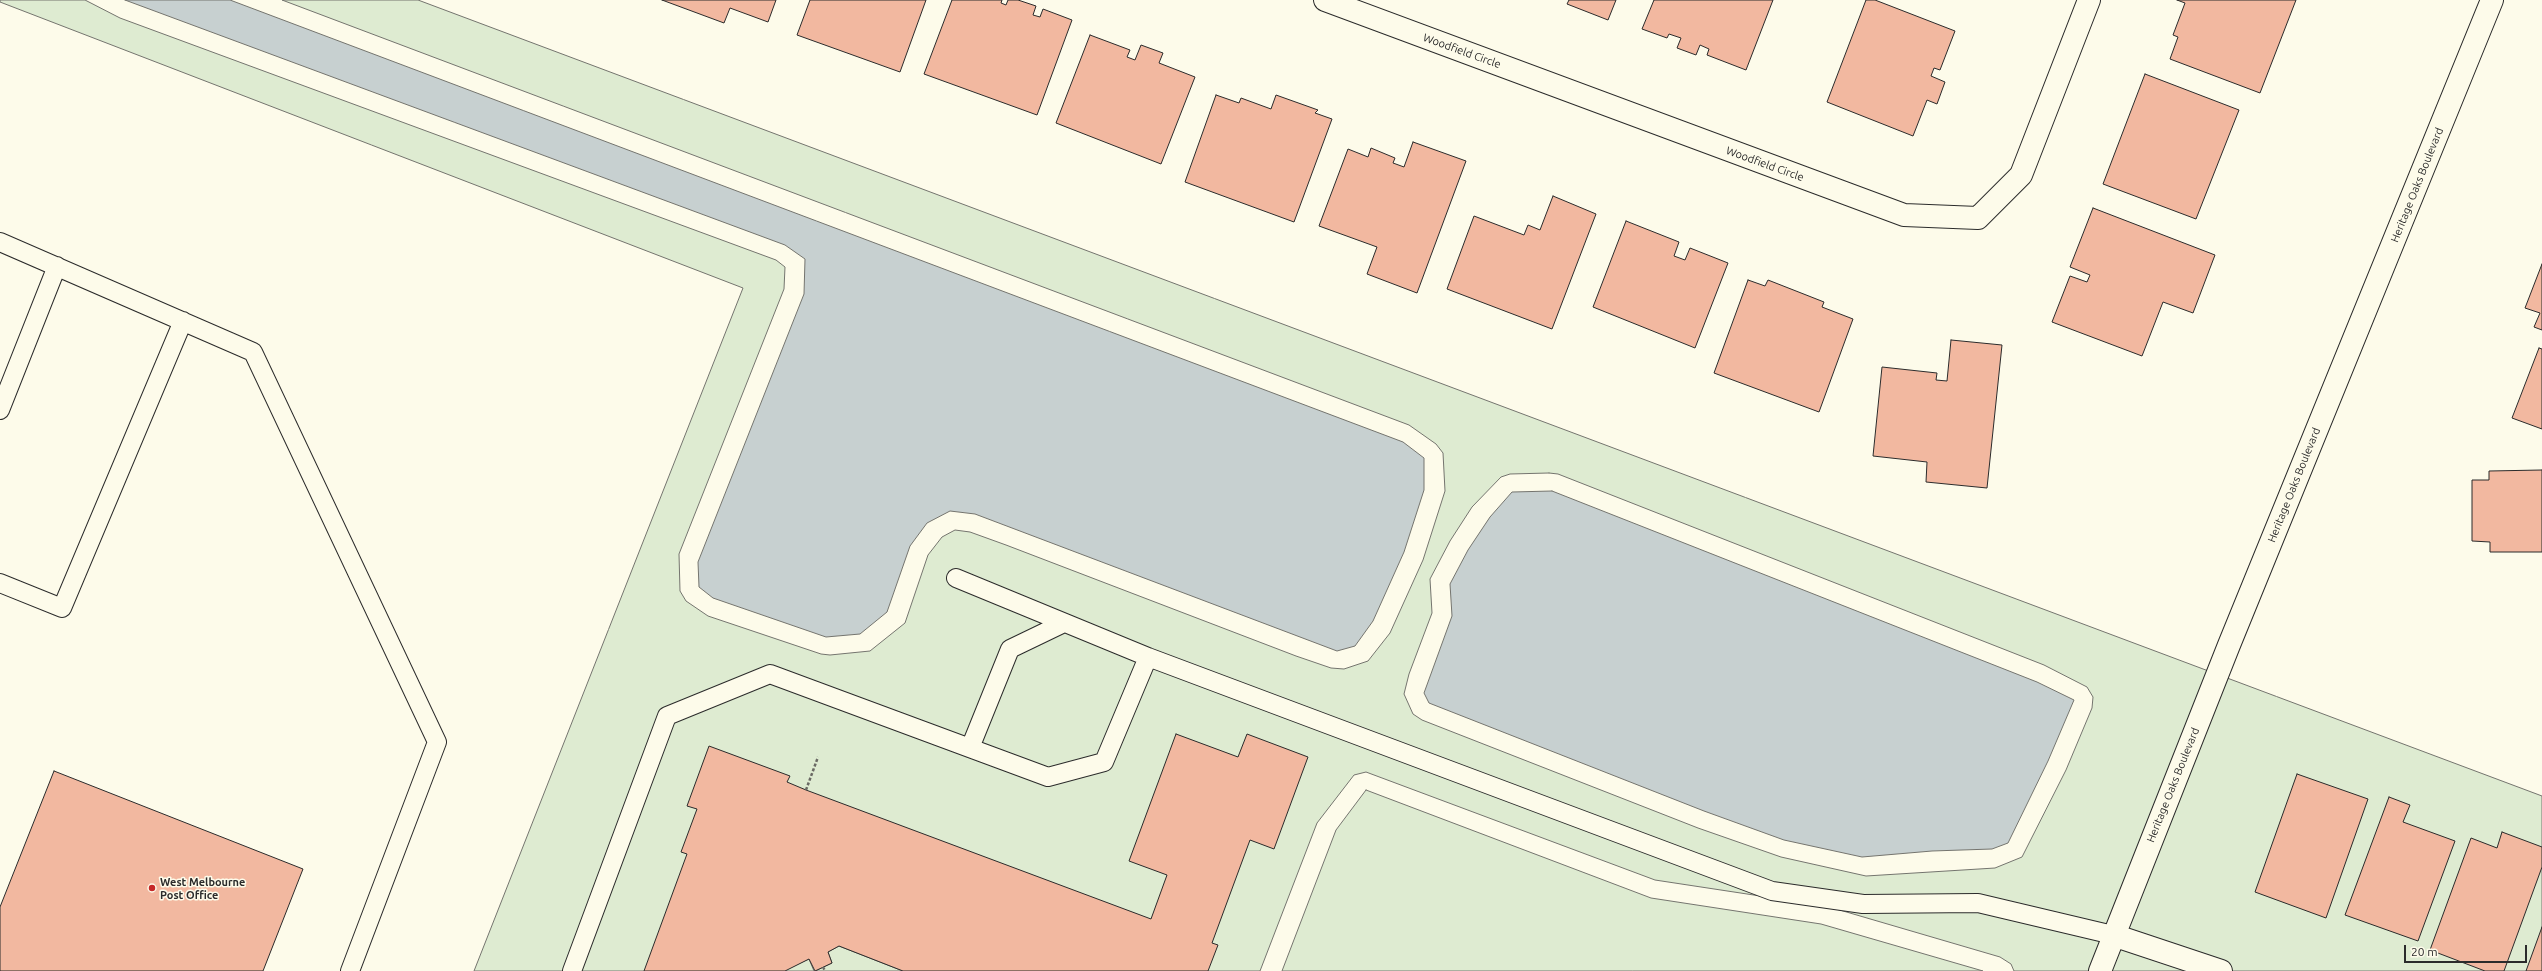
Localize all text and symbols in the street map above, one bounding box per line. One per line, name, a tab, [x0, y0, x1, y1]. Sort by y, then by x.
street label: Woodfield Circle	[1421, 31, 1503, 71]
street label: Heritage Oaks Boulevard	[2388, 126, 2446, 244]
street label: Woodfield Circle	[1724, 144, 1806, 184]
street label: Heritage Oaks Boulevard	[2265, 426, 2323, 544]
street label: Heritage Oaks Boulevard	[2144, 726, 2202, 844]
place label: West Melbourne Post Office	[160, 875, 245, 901]
marker: West Melbourne Post Office	[147, 883, 157, 893]
scale bar	[2406, 937, 2529, 963]
text: 20 m	[2411, 945, 2438, 958]

